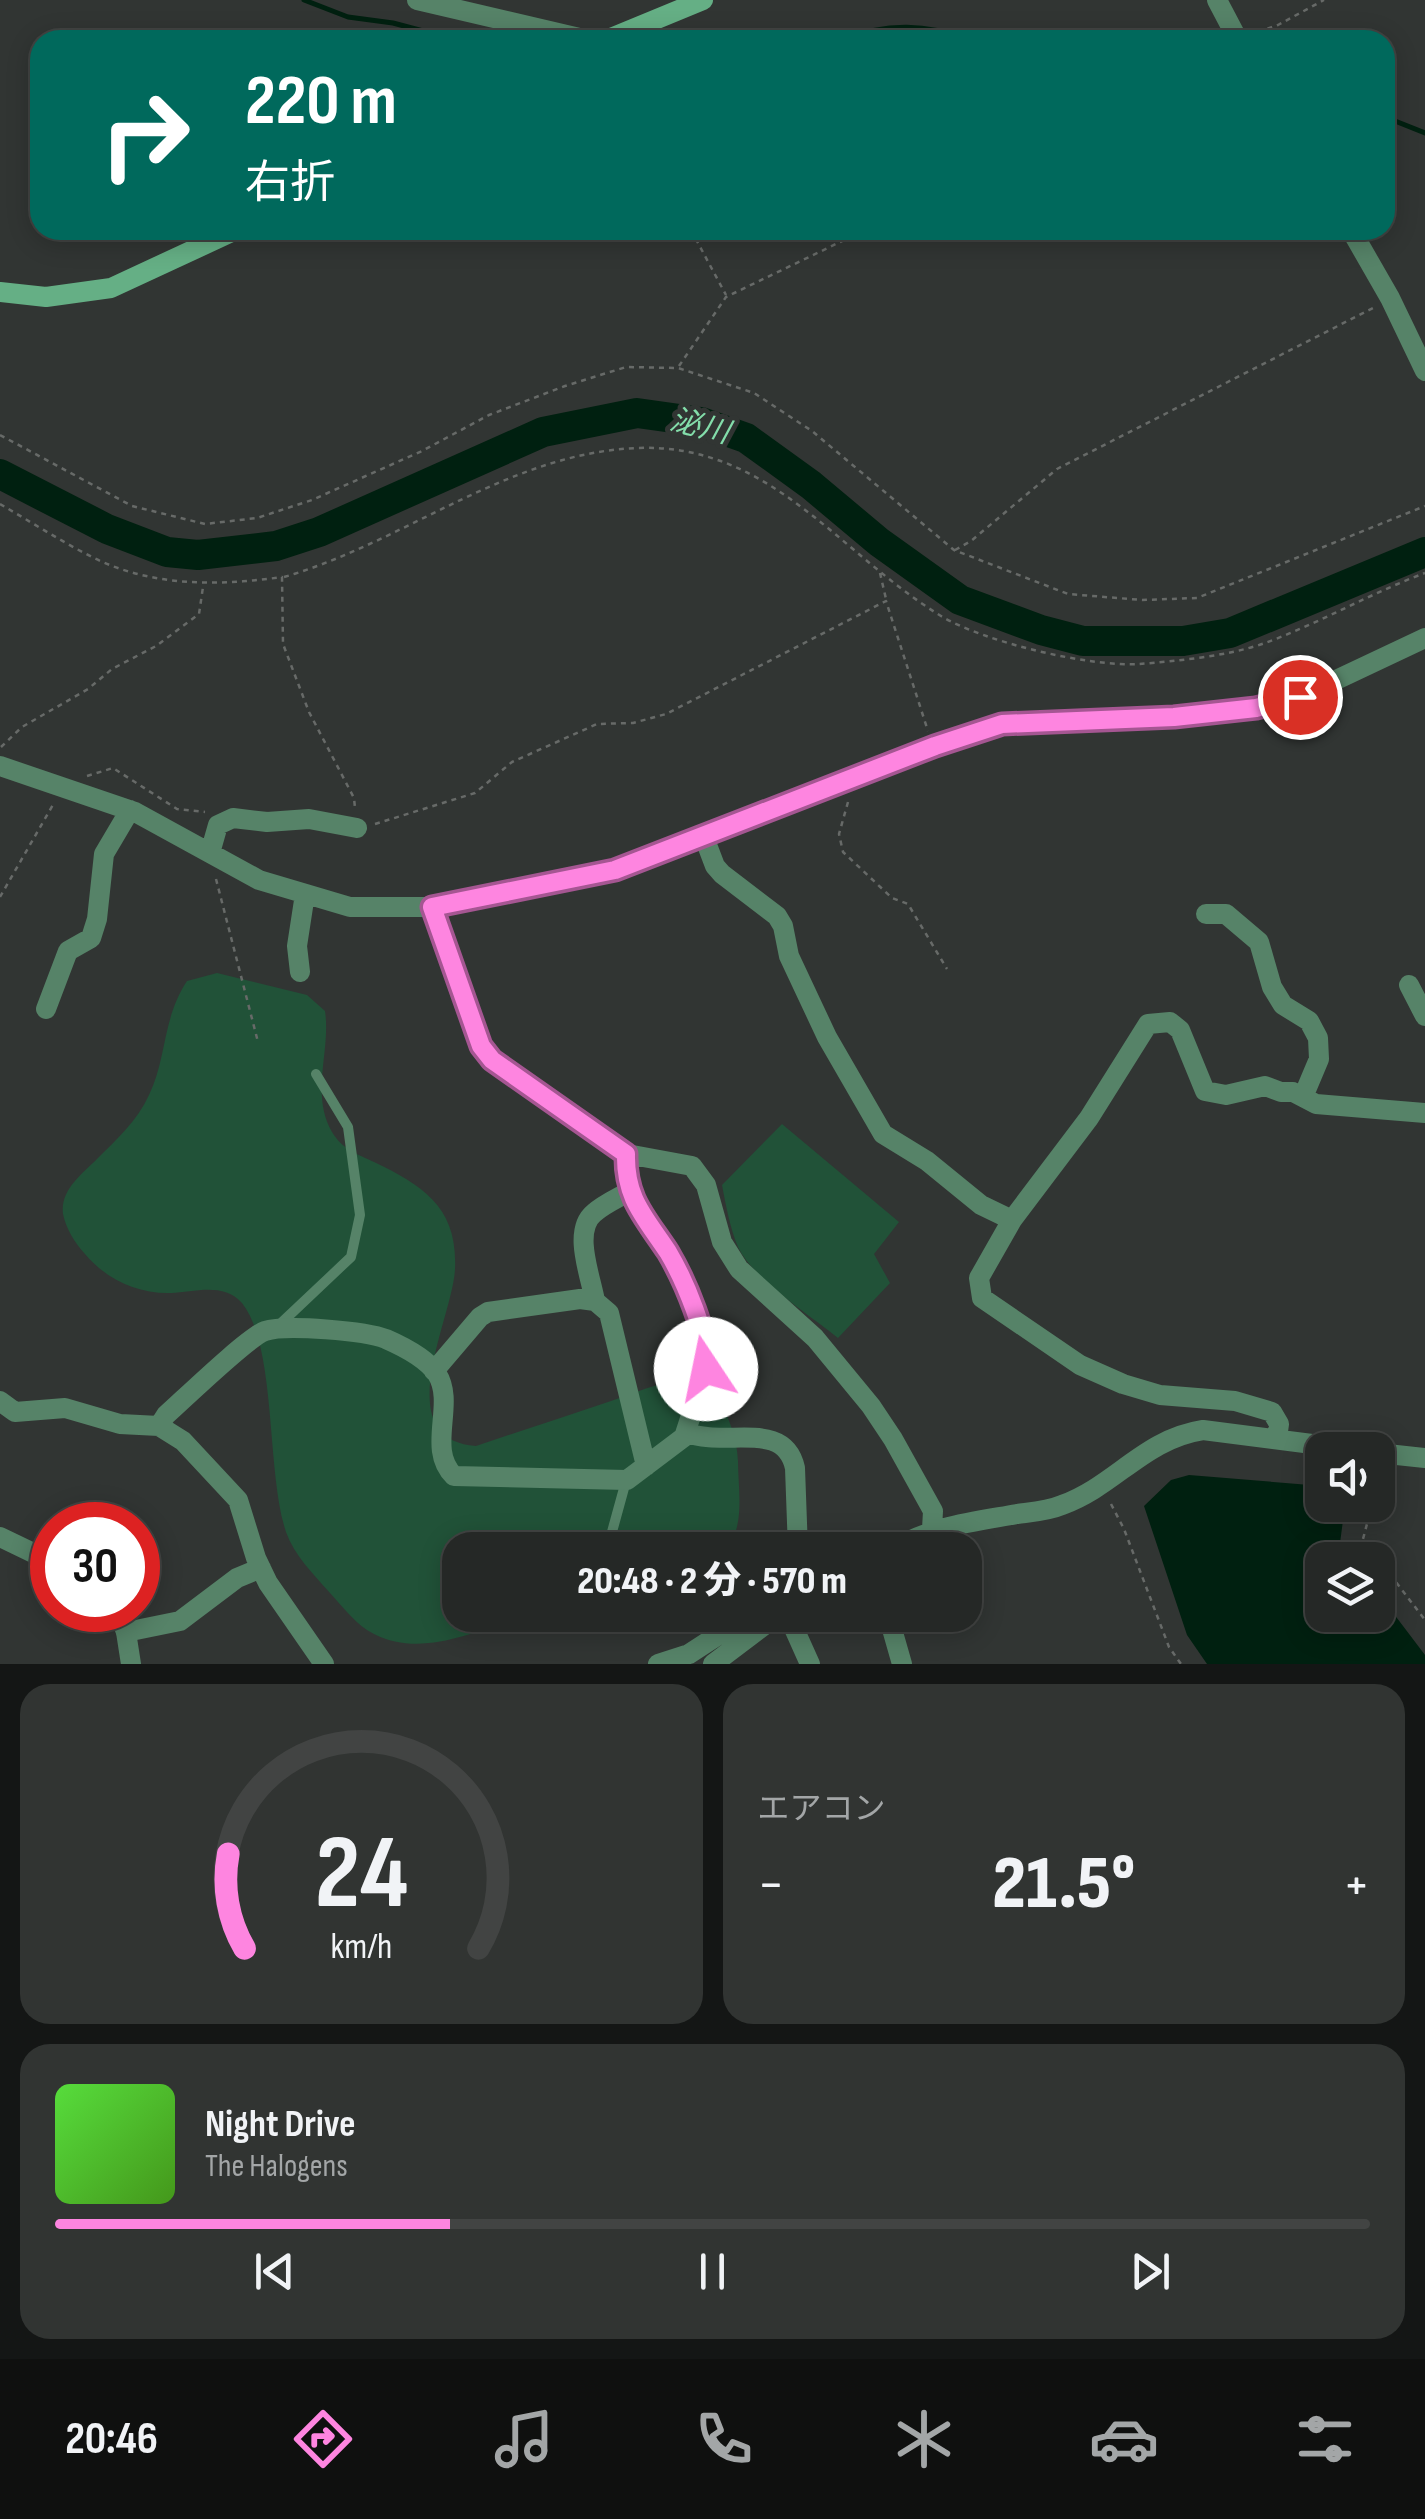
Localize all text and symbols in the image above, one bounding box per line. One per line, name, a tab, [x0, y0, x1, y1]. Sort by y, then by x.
text: 220 m	[245, 60, 397, 144]
icon: right	[80, 70, 210, 200]
text: 右折	[245, 156, 335, 211]
water label: 泌川	[666, 402, 736, 452]
pin	[1258, 655, 1343, 740]
icon: arrive	[1273, 670, 1328, 725]
position arrow	[654, 1317, 758, 1421]
map controls	[1305, 1432, 1395, 1632]
button: sound	[1305, 1432, 1395, 1522]
speed limit sign: 30	[30, 1502, 160, 1632]
button: layers	[1305, 1542, 1395, 1632]
text: 20:48 · 2 分 · 570 m	[577, 1559, 847, 1604]
text: エアコン	[758, 1790, 886, 1829]
text: 24	[314, 1812, 408, 1937]
text: 21.5°	[992, 1839, 1135, 1930]
text: −	[758, 1852, 784, 1919]
text: +	[1343, 1852, 1370, 1919]
text: km/h	[330, 1926, 392, 1969]
text: Night Drive	[205, 2102, 356, 2147]
text: The Halogens	[205, 2147, 348, 2186]
icon: previous	[247, 2244, 302, 2299]
icon: pause	[685, 2244, 740, 2299]
icon: next	[1123, 2244, 1178, 2299]
icon: directions	[288, 2404, 358, 2474]
icon: music	[489, 2404, 559, 2474]
icon: phone	[689, 2404, 759, 2474]
icon: climate	[889, 2404, 959, 2474]
icon: car	[1089, 2404, 1159, 2474]
icon: filters	[1290, 2404, 1360, 2474]
text: 20:46	[65, 2412, 158, 2467]

